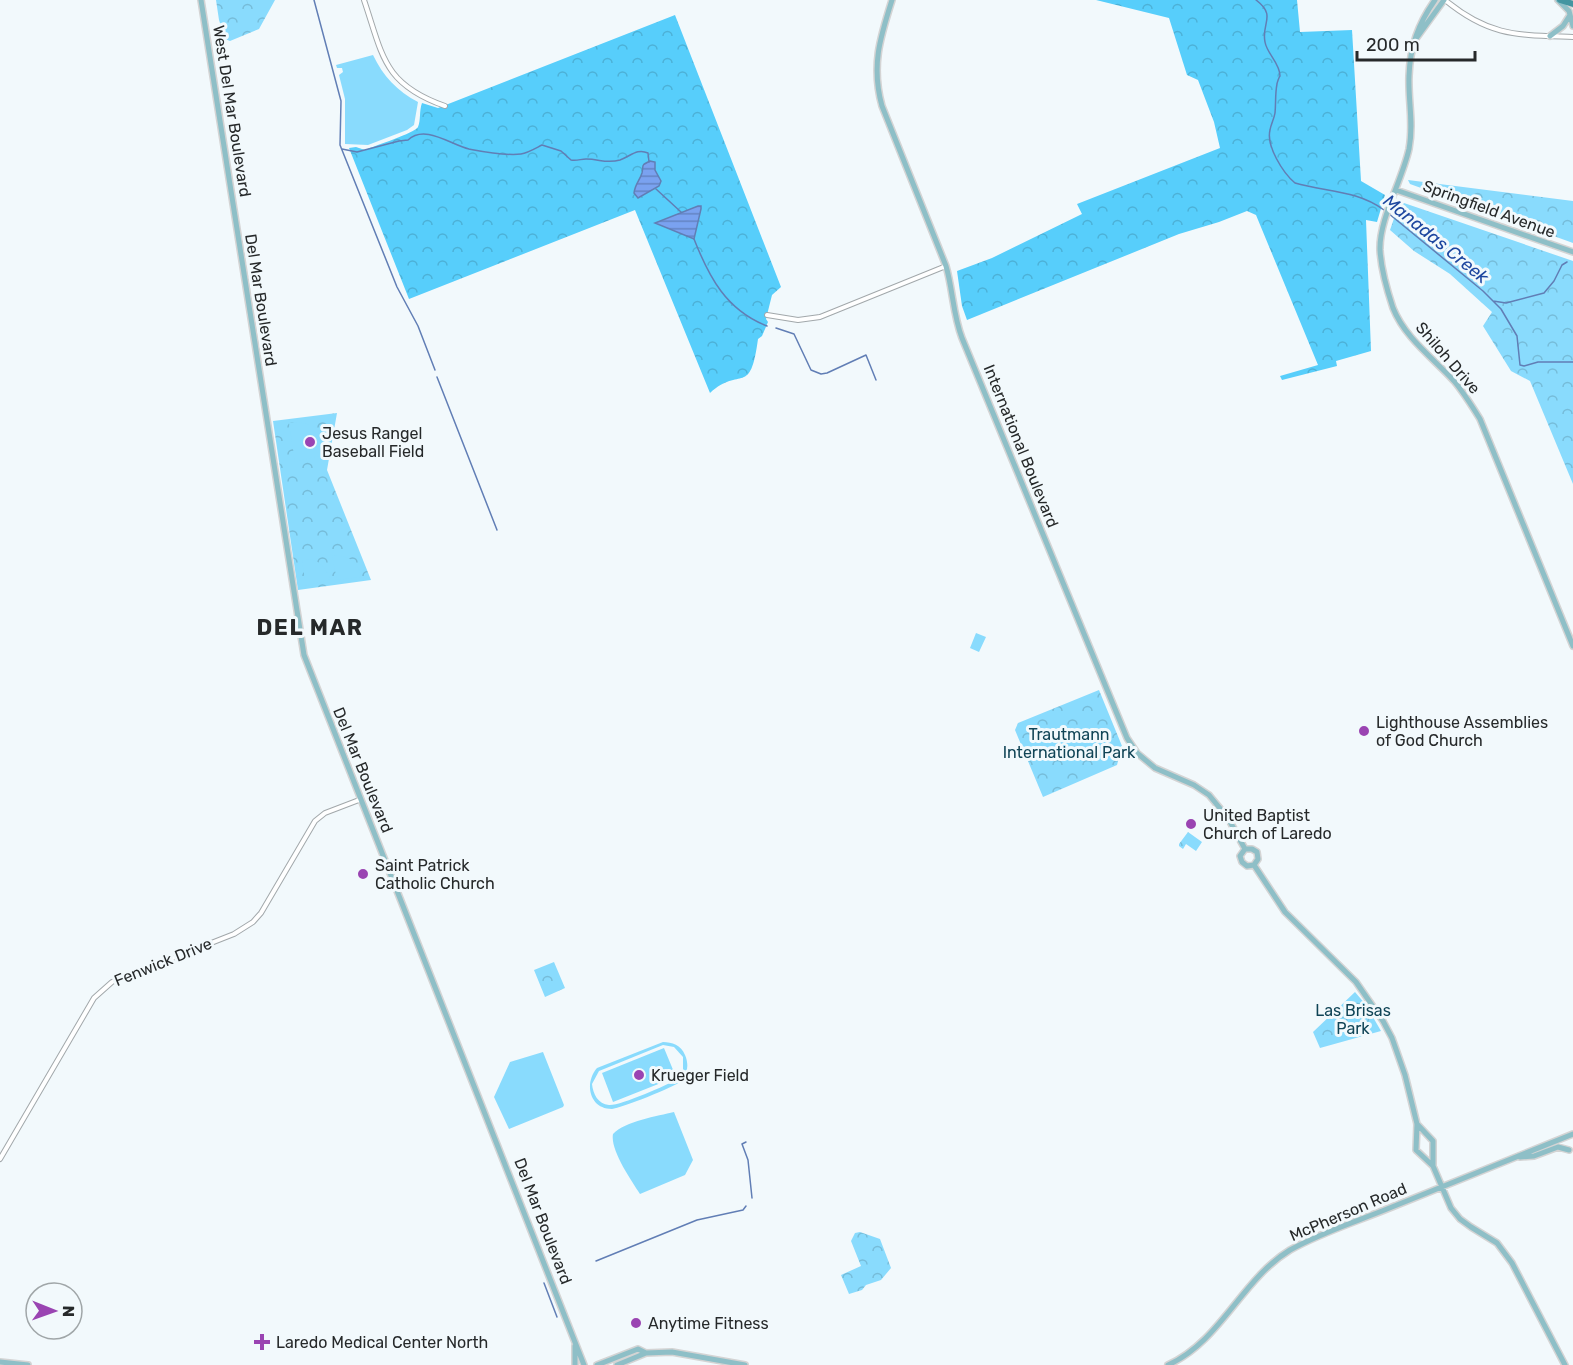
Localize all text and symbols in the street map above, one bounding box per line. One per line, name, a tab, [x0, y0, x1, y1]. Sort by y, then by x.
street label: West Del Mar Boulevard	[209, 24, 255, 198]
scale bar	[1357, 24, 1476, 62]
text: 200 m	[1366, 34, 1420, 56]
street label: Springfield Avenue	[1420, 176, 1558, 242]
water label: Manadas Creek	[1379, 190, 1494, 289]
street label: Del Mar Boulevard	[241, 232, 281, 368]
street label: Shiloh Drive	[1412, 318, 1484, 398]
street label: International Boulevard	[980, 362, 1062, 530]
place label: Jesus Rangel Baseball Field	[322, 424, 424, 461]
marker: Jesus Rangel Baseball Field	[303, 435, 317, 449]
district label: DEL MAR	[257, 614, 363, 641]
street label: Del Mar Boulevard	[329, 704, 397, 836]
place label: Lighthouse Assemblies of God Church	[1376, 713, 1548, 750]
marker: Lighthouse Assemblies of God Church	[1357, 724, 1371, 738]
park label: Trautmann International Park	[1003, 725, 1136, 762]
place label: United Baptist Church of Laredo	[1203, 806, 1332, 843]
marker: United Baptist Church of Laredo	[1184, 817, 1198, 831]
place label: Saint Patrick Catholic Church	[375, 856, 495, 893]
marker: Saint Patrick Catholic Church	[356, 867, 370, 881]
street label: Fenwick Drive	[111, 934, 215, 990]
park label: Las Brisas Park	[1315, 1001, 1391, 1038]
place label: Krueger Field	[651, 1066, 749, 1085]
marker: Krueger Field	[632, 1068, 646, 1082]
street label: Del Mar Boulevard	[510, 1155, 576, 1287]
street label: McPherson Road	[1287, 1179, 1409, 1245]
north arrow	[24, 1281, 84, 1341]
text: N	[59, 1305, 78, 1317]
place label: Anytime Fitness	[648, 1314, 769, 1333]
marker: Anytime Fitness	[629, 1316, 643, 1330]
marker: Laredo Medical Center North	[253, 1333, 271, 1351]
place label: Laredo Medical Center North	[276, 1333, 488, 1352]

